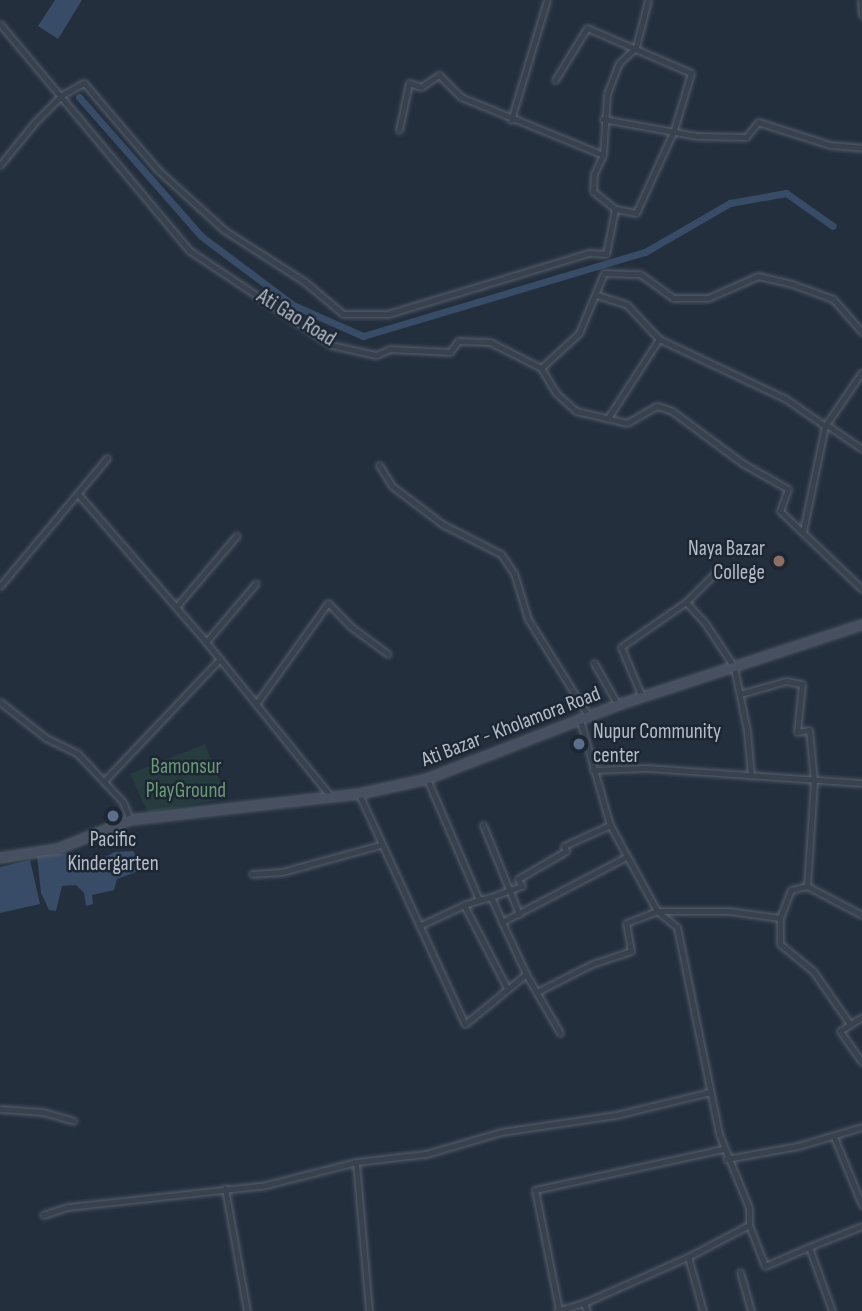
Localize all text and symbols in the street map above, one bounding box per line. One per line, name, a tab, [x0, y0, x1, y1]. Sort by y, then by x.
street label: Ati Gao Road	[252, 284, 340, 352]
place label: Naya Bazar College	[688, 536, 765, 586]
marker: Naya Bazar College	[771, 553, 787, 569]
street label: Ati Bazar - Kholamora Road	[418, 681, 604, 773]
place label: Nupur Community center	[593, 719, 721, 769]
marker: Nupur Community center	[571, 736, 587, 752]
park label: Bamonsur PlayGround	[146, 754, 226, 804]
marker: Pacific Kindergarten	[105, 808, 121, 824]
place label: Pacific Kindergarten	[67, 827, 159, 877]

